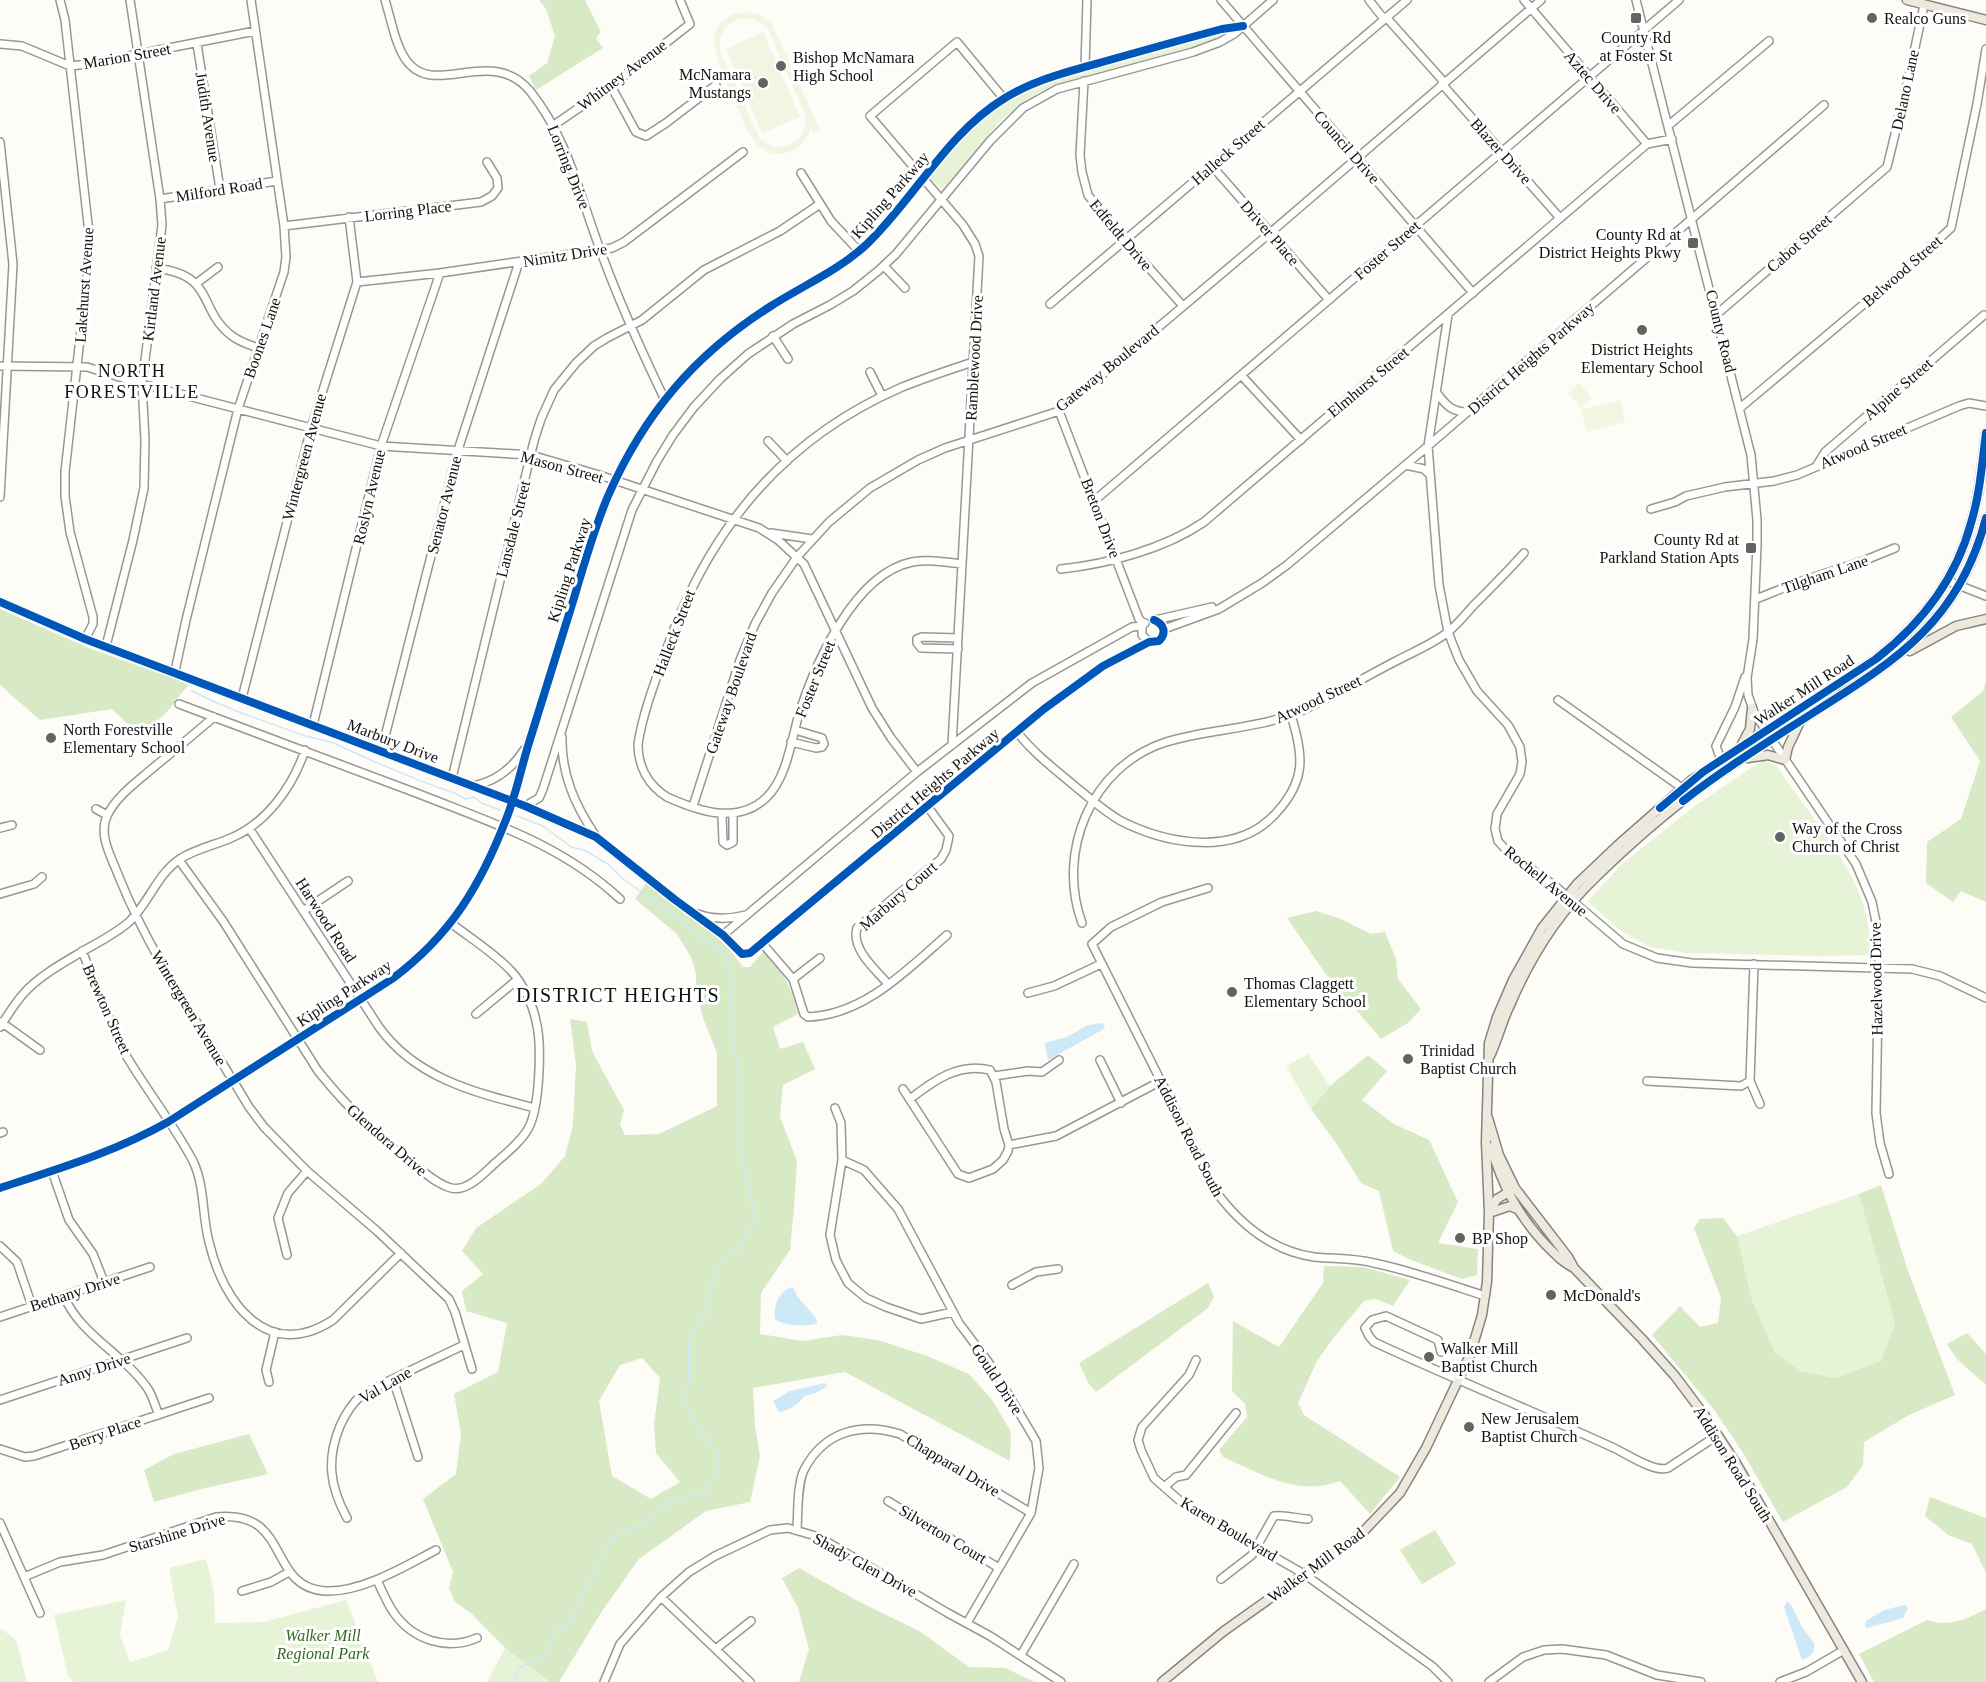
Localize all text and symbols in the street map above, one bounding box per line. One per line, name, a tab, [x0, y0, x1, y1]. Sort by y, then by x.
place label: Realco Guns	[1884, 10, 1966, 27]
marker: County Rd at Foster St	[1629, 11, 1643, 25]
marker: Realco Guns	[1865, 11, 1879, 25]
place label: County Rd at Foster St	[1600, 29, 1673, 64]
street label: Whitney Avenue	[574, 36, 670, 115]
street label: Marion Street	[82, 40, 173, 72]
street label: Aztec Drive	[1561, 47, 1625, 117]
street label: Delano Lane	[1888, 48, 1922, 132]
place label: Bishop McNamara High School	[793, 49, 914, 85]
marker: Bishop McNamara High School	[774, 59, 788, 73]
place label: McNamara Mustangs	[679, 66, 751, 102]
street label: Judith Avenue	[193, 71, 223, 163]
marker: McNamara Mustangs	[756, 76, 770, 90]
street label: Council Drive	[1311, 107, 1383, 187]
street label: Halleck Street	[1188, 115, 1268, 188]
street label: Blazer Drive	[1467, 115, 1535, 187]
street label: Lorring Drive	[543, 122, 594, 212]
street label: Kipling Parkway	[848, 148, 933, 242]
street label: Milford Road	[174, 175, 264, 205]
street label: Edfeldt Drive	[1086, 196, 1156, 274]
street label: Lorring Place	[364, 197, 453, 226]
street label: Driver Place	[1237, 197, 1303, 269]
street label: Cabot Street	[1763, 210, 1835, 276]
street label: Foster Street	[1351, 217, 1424, 283]
place label: County Rd at District Heights Pkwy	[1539, 226, 1682, 262]
street label: Lakehurst Avenue	[71, 227, 97, 343]
street label: Belwood Street	[1859, 232, 1945, 310]
street label: Kirtland Avenue	[139, 236, 169, 342]
marker: County Rd at District Heights Pkwy	[1686, 236, 1700, 250]
street label: Nimitz Drive	[522, 240, 608, 270]
street label: County Road	[1702, 288, 1740, 374]
street label: Ramblewood Drive	[962, 295, 986, 421]
street label: Boones Lane	[240, 296, 284, 380]
street label: District Heights Parkway	[1464, 299, 1598, 418]
street label: Gateway Boulevard	[1052, 321, 1163, 416]
marker: District Heights Elementary School	[1635, 323, 1649, 337]
place label: District Heights Elementary School	[1581, 341, 1704, 377]
street label: Elmhurst Street	[1324, 343, 1412, 421]
street label: Alpine Street	[1860, 354, 1937, 424]
district label: NORTH FORESTVILLE	[64, 361, 200, 402]
street label: Wintergreen Avenue	[279, 392, 330, 523]
street label: Atwood Street	[1817, 420, 1910, 472]
street label: Roslyn Avenue	[350, 448, 389, 546]
street label: Mason Street	[519, 448, 606, 486]
street label: Senator Avenue	[424, 454, 464, 556]
street label: Breton Drive	[1078, 476, 1124, 560]
street label: Lansdale Street	[493, 478, 533, 579]
street label: Kipling Parkway	[544, 516, 595, 625]
place label: County Rd at Parkland Station Apts	[1599, 531, 1740, 567]
marker: County Rd at Parkland Station Apts	[1744, 541, 1758, 555]
street label: Tilgham Lane	[1780, 551, 1870, 598]
street label: Halleck Street	[650, 587, 698, 679]
street label: Gateway Boulevard	[702, 630, 761, 756]
street label: Foster Street	[792, 638, 838, 720]
street label: Walker Mill Road	[1751, 652, 1857, 728]
street label: Atwood Street	[1272, 671, 1364, 726]
street label: Marbury Drive	[345, 716, 441, 767]
place label: North Forestville Elementary School	[63, 721, 186, 757]
street label: District Heights Parkway	[868, 725, 1003, 842]
marker: North Forestville Elementary School	[44, 731, 58, 745]
place label: Way of the Cross Church of Christ	[1792, 820, 1902, 855]
marker: Way of the Cross Church of Christ	[1773, 830, 1787, 844]
street label: Rochell Avenue	[1501, 842, 1591, 920]
street label: Marbury Court	[856, 858, 941, 935]
street label: Harwood Road	[292, 875, 360, 965]
street label: Hazelwood Drive	[1867, 922, 1885, 1036]
street label: Wintergreen Avenue	[147, 948, 230, 1069]
street label: Kipling Parkway	[294, 956, 395, 1031]
street label: Brewton Street	[80, 961, 135, 1057]
place label: Thomas Claggett Elementary School	[1244, 975, 1367, 1011]
district label: DISTRICT HEIGHTS	[516, 984, 720, 1006]
marker: Thomas Claggett Elementary School	[1225, 985, 1239, 999]
place label: Trinidad Baptist Church	[1420, 1042, 1516, 1078]
marker: Trinidad Baptist Church	[1401, 1052, 1415, 1066]
street label: Addison Road South	[1151, 1073, 1227, 1199]
street label: Glendora Drive	[344, 1101, 430, 1179]
place label: BP Shop	[1472, 1230, 1528, 1248]
marker: BP Shop	[1453, 1231, 1467, 1245]
street label: Bethany Drive	[28, 1269, 123, 1316]
place label: McDonald's	[1563, 1287, 1641, 1304]
marker: McDonald's	[1544, 1288, 1558, 1302]
place label: Walker Mill Baptist Church	[1441, 1340, 1537, 1376]
street label: Gould Drive	[968, 1341, 1026, 1417]
street label: Anny Drive	[55, 1349, 133, 1390]
marker: Walker Mill Baptist Church	[1422, 1350, 1436, 1364]
street label: Val Lane	[356, 1363, 414, 1407]
street label: Addison Road South	[1690, 1403, 1776, 1525]
place label: New Jerusalem Baptist Church	[1481, 1410, 1580, 1446]
street label: Berry Place	[67, 1413, 144, 1454]
marker: New Jerusalem Baptist Church	[1462, 1420, 1476, 1434]
street label: Chapparal Drive	[903, 1430, 1003, 1500]
street label: Karen Boulevard	[1178, 1493, 1280, 1565]
street label: Silverton Court	[896, 1501, 990, 1567]
street label: Starshine Drive	[127, 1510, 227, 1556]
street label: Walker Mill Road	[1264, 1524, 1368, 1606]
street label: Shady Glen Drive	[810, 1530, 920, 1601]
park label: Walker Mill Regional Park	[276, 1627, 370, 1663]

